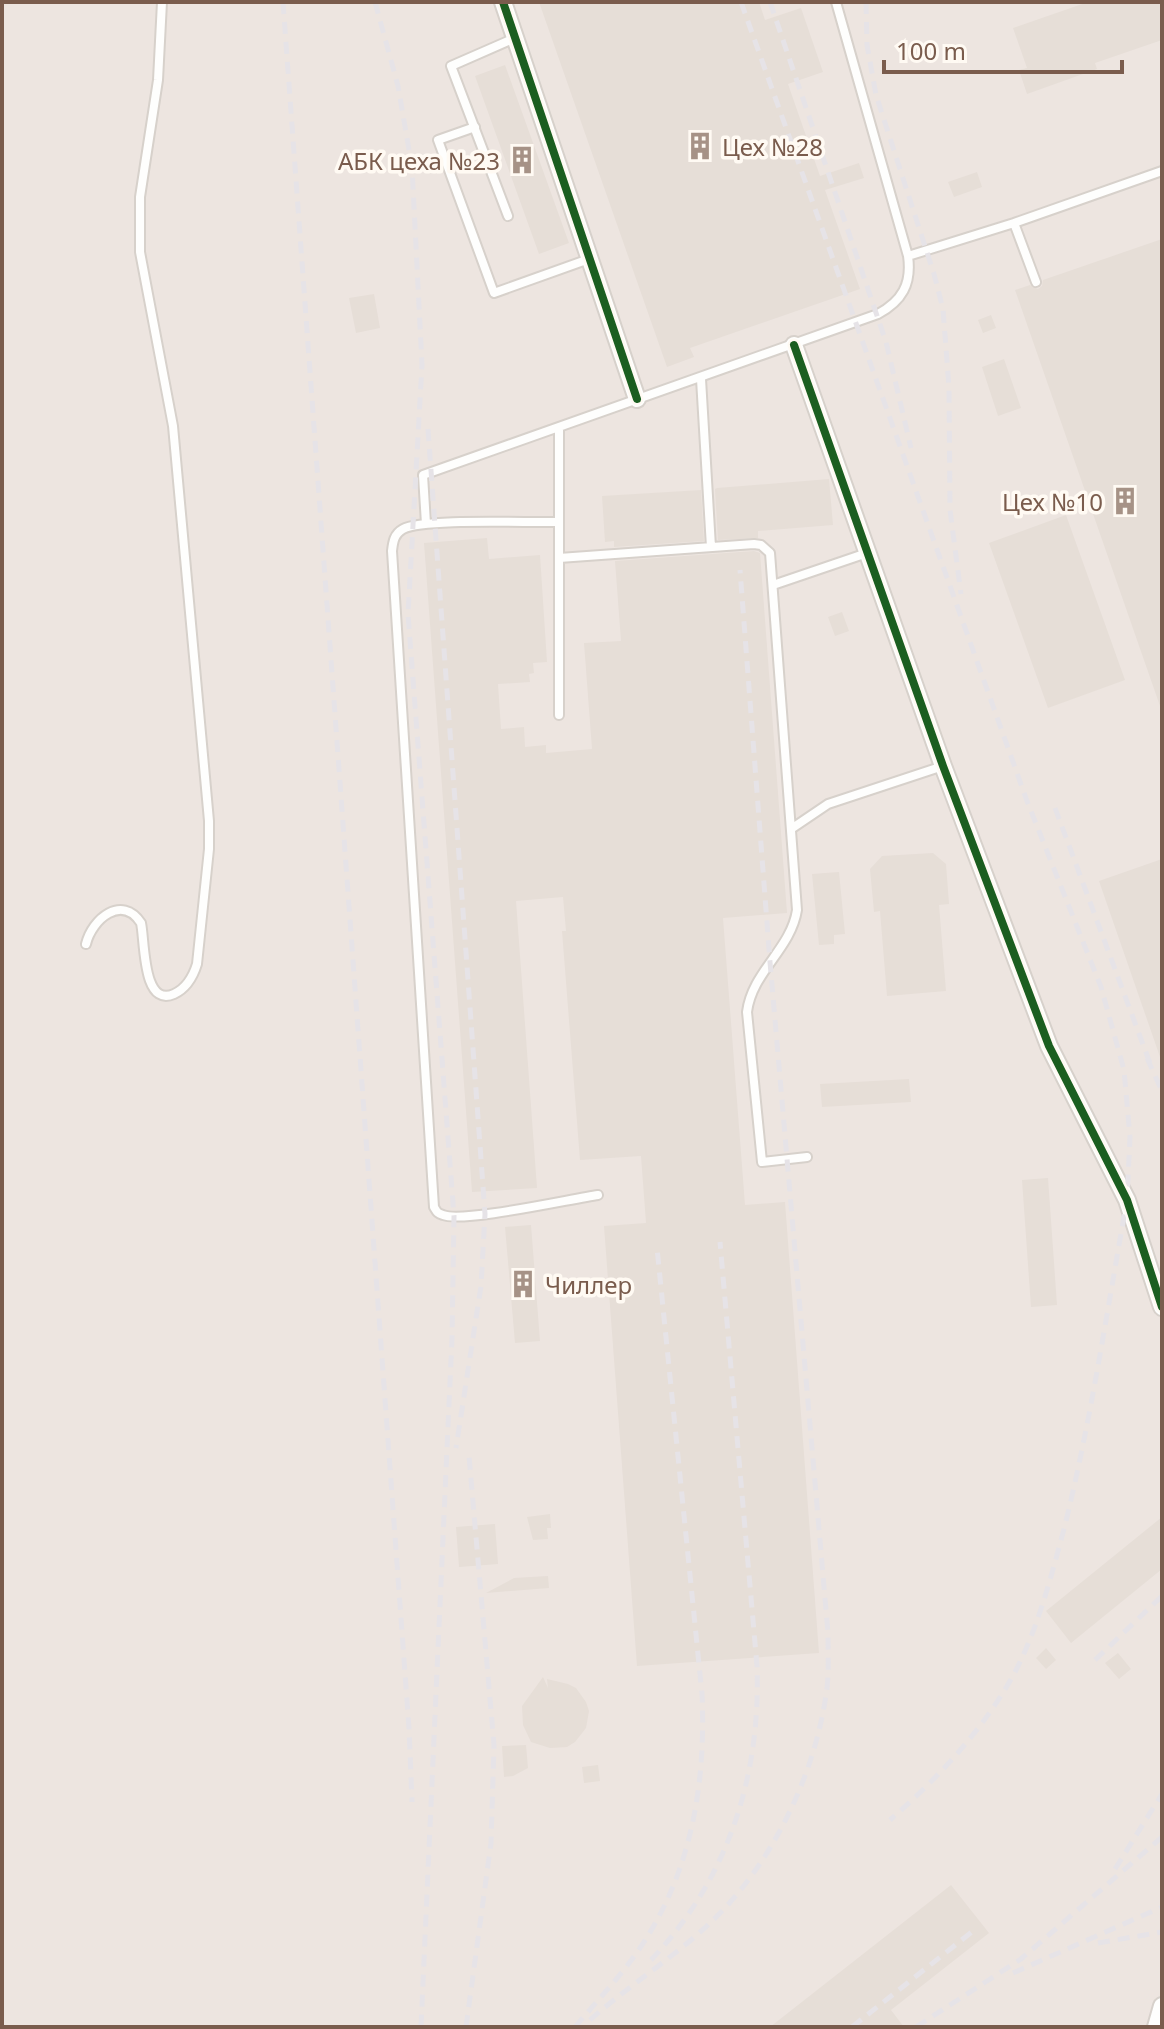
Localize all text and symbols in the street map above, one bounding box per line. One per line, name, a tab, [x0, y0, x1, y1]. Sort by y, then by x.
scale bar	[884, 24, 1122, 74]
text: 100 m	[896, 34, 966, 67]
place label: Цех №28	[722, 130, 823, 163]
building icon: Цех №28	[685, 131, 715, 161]
place label: АБК цеха №23	[338, 144, 500, 177]
building icon: АБК цеха №23	[507, 145, 537, 175]
place label: Цех №10	[1002, 485, 1103, 518]
building icon: Цех №10	[1110, 486, 1140, 516]
place label: Чиллер	[545, 1268, 632, 1301]
building icon: Чиллер	[508, 1269, 538, 1299]

